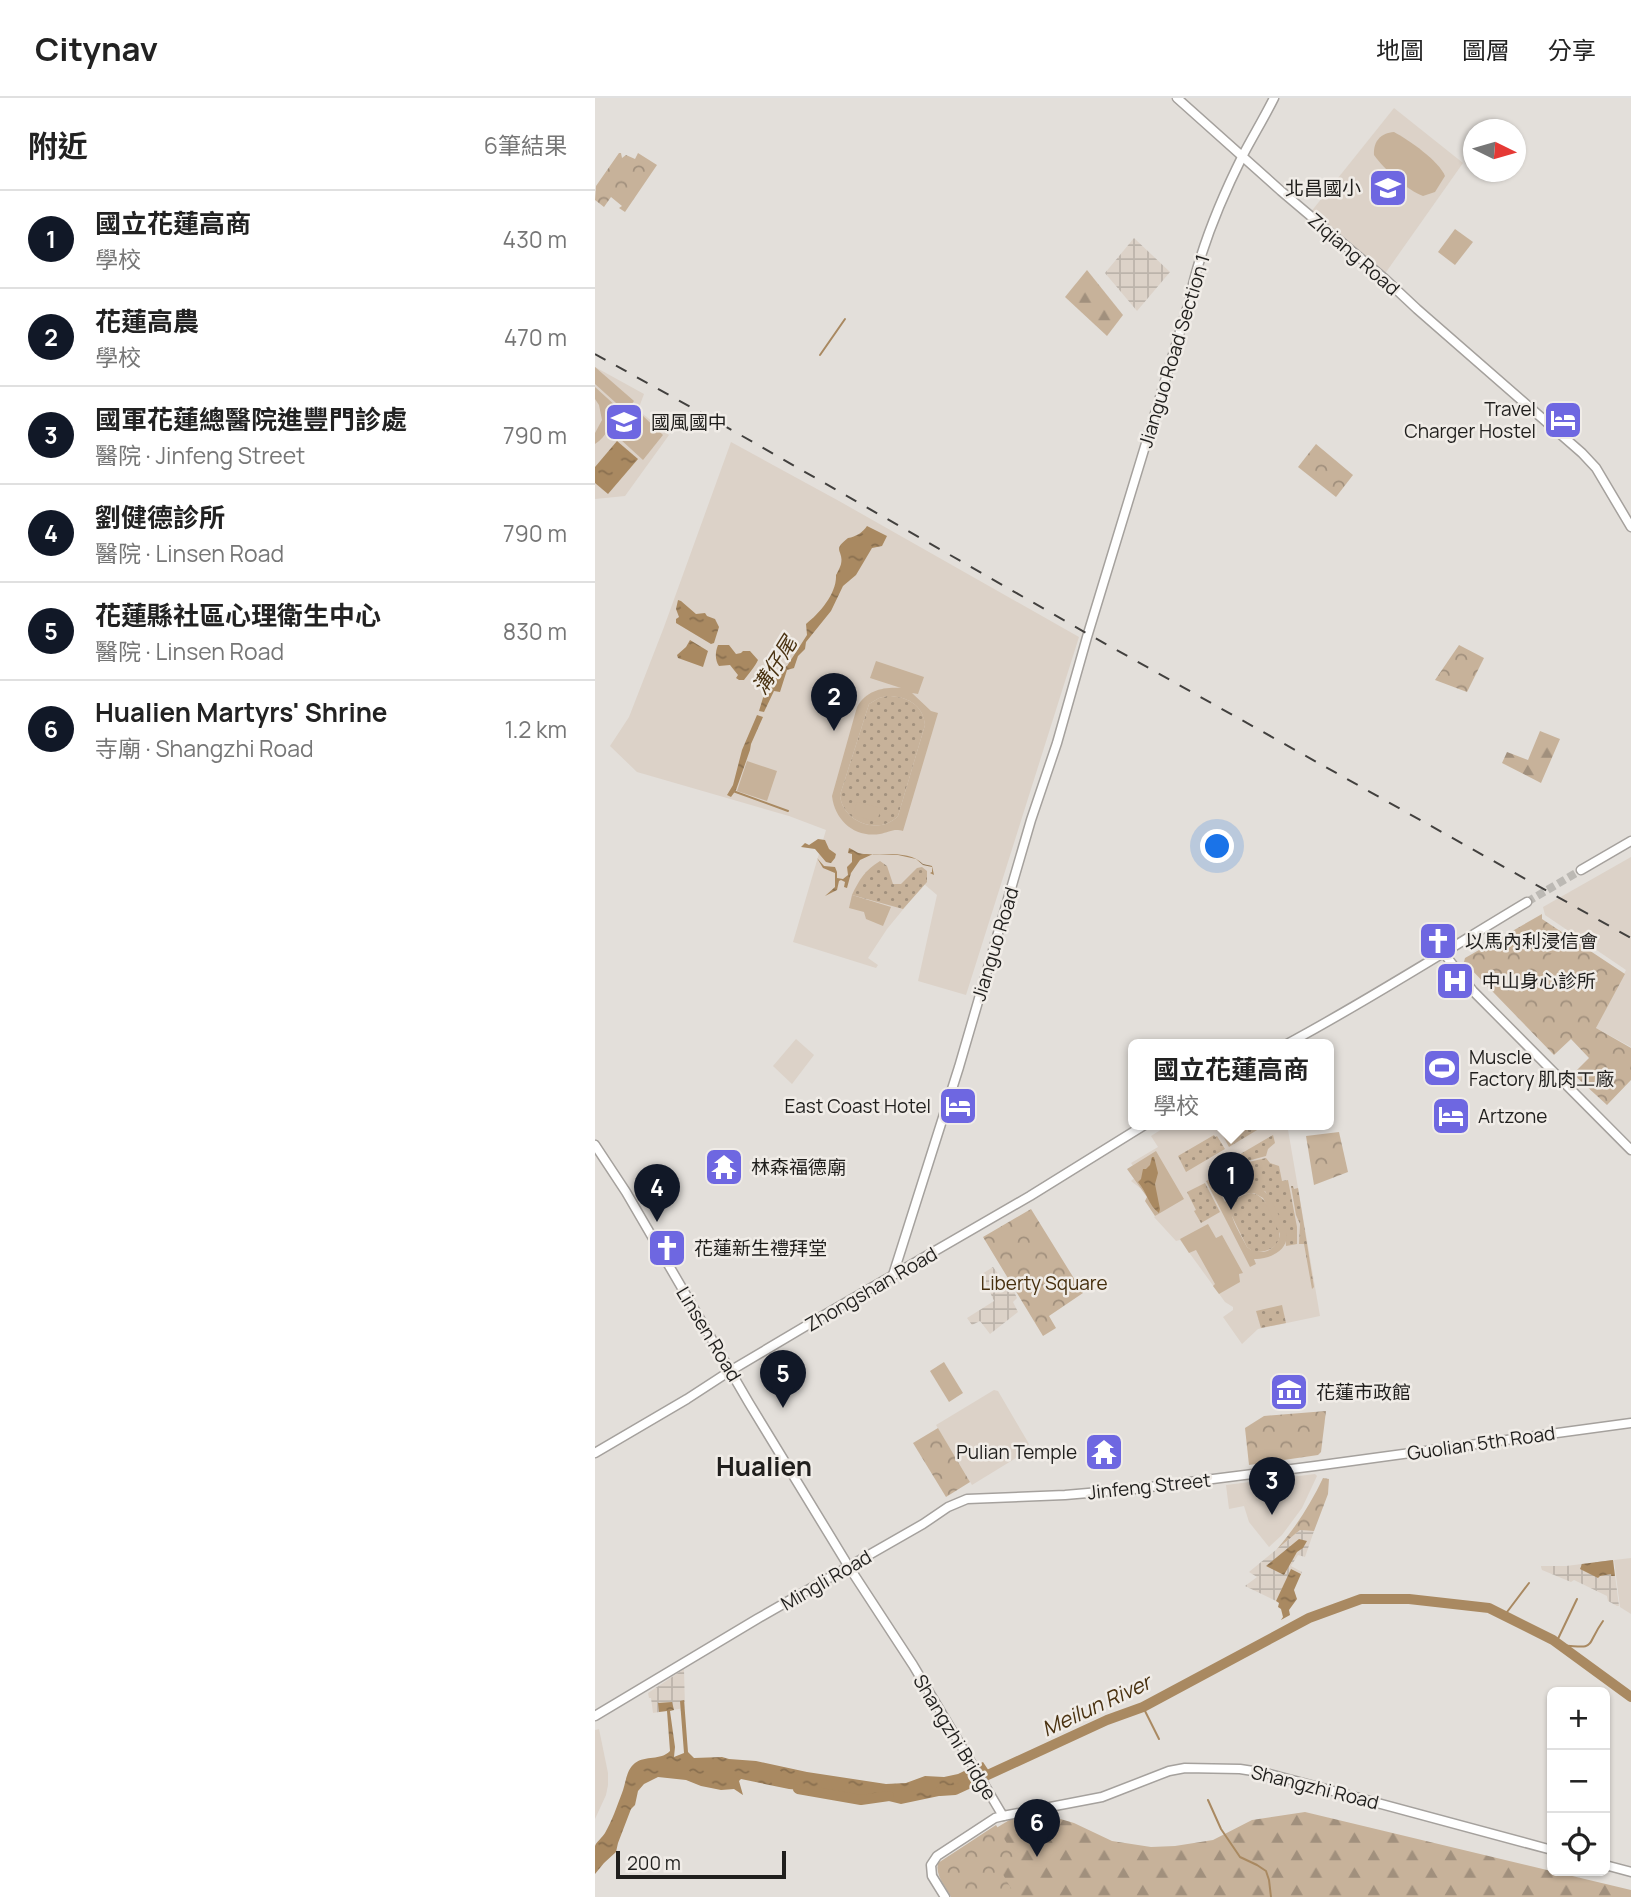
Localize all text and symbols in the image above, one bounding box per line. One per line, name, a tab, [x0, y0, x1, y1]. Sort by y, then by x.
text: Citynav	[35, 26, 158, 71]
text: 地圖	[1376, 33, 1424, 66]
text: 圖層	[1462, 33, 1510, 66]
text: 分享	[1548, 33, 1596, 66]
north arrow	[1463, 119, 1526, 182]
text: 附近	[28, 125, 88, 166]
text: 6筆結果	[484, 129, 567, 161]
school or university icon: 北昌國小	[1367, 167, 1409, 209]
place label: 北昌國小	[1285, 175, 1361, 201]
text: 國立花蓮高商	[95, 205, 251, 241]
street label: Ziqiang Road	[1303, 207, 1405, 301]
text: 1	[46, 223, 56, 255]
text: 430 m	[503, 223, 567, 255]
text: 學校	[95, 243, 141, 275]
street label: Jianguo Road Section 1	[1132, 251, 1216, 451]
text: 花蓮高農	[95, 303, 199, 339]
text: 2	[44, 321, 58, 353]
text: 470 m	[504, 321, 567, 353]
text: 學校	[95, 341, 141, 373]
place label: Travel Charger Hostel	[1404, 396, 1536, 444]
hotel icon: Travel Charger Hostel	[1542, 399, 1584, 441]
text: 國軍花蓮總醫院進豐門診處	[95, 401, 407, 437]
school or university icon: 國風國中	[603, 401, 645, 443]
place label: 國風國中	[651, 409, 727, 435]
text: 3	[44, 419, 58, 451]
text: 790 m	[503, 419, 567, 451]
text: 醫院 · Jinfeng Street	[95, 439, 305, 471]
text: 劉健德診所	[95, 499, 225, 535]
text: 4	[44, 517, 58, 549]
text: 790 m	[503, 517, 567, 549]
text: 醫院 · Linsen Road	[95, 537, 284, 569]
text: 花蓮縣社區心理衛生中心	[95, 597, 381, 633]
text: 5	[44, 615, 58, 647]
text: 830 m	[503, 615, 567, 647]
water label: 溝仔尾	[745, 629, 804, 699]
text: 醫院 · Linsen Road	[95, 635, 284, 667]
pin: 2	[811, 673, 857, 731]
text: Hualien Martyrs' Shrine	[95, 694, 387, 730]
text: 6	[44, 713, 58, 745]
text: 1.2 km	[504, 713, 567, 745]
text: 寺廟 · Shangzhi Road	[95, 732, 314, 764]
your location	[1200, 829, 1234, 863]
street label: Jianguo Road	[965, 884, 1025, 1004]
church icon: 以馬內利浸信會	[1417, 920, 1459, 962]
place label: 以馬內利浸信會	[1465, 928, 1598, 954]
hospital icon: 中山身心診所	[1434, 960, 1476, 1002]
place label: 中山身心診所	[1482, 968, 1596, 994]
popup	[1128, 1039, 1334, 1130]
place label: Muscle Factory 肌肉工廠	[1469, 1044, 1614, 1092]
sports icon: Muscle Factory 肌肉工廠	[1421, 1047, 1463, 1089]
text: 國立花蓮高商	[1153, 1051, 1309, 1087]
hotel icon: East Coast Hotel	[937, 1085, 979, 1127]
text: 學校	[1153, 1089, 1199, 1121]
place label: East Coast Hotel	[784, 1093, 931, 1119]
hotel icon: Artzone	[1430, 1095, 1472, 1137]
place label: Artzone	[1478, 1103, 1547, 1129]
temple icon: 林森福德廟	[703, 1146, 745, 1188]
pin: 1	[1208, 1152, 1254, 1210]
place label: 林森福德廟	[751, 1154, 846, 1180]
pin: 4	[634, 1164, 680, 1222]
church icon: 花蓮新生禮拜堂	[646, 1227, 688, 1269]
place label: 花蓮新生禮拜堂	[694, 1235, 827, 1261]
street label: Zhongshan Road	[800, 1241, 942, 1337]
park label: Liberty Square	[980, 1270, 1108, 1296]
street label: Linsen Road	[670, 1282, 748, 1386]
pin: 5	[760, 1350, 806, 1408]
museum icon: 花蓮市政館	[1268, 1371, 1310, 1413]
place label: 花蓮市政館	[1316, 1379, 1411, 1405]
street label: Guolian 5th Road	[1405, 1420, 1557, 1466]
temple icon: Pulian Temple	[1083, 1431, 1125, 1473]
place label: Pulian Temple	[956, 1439, 1077, 1465]
district label: Hualien	[716, 1448, 812, 1484]
pin: 3	[1249, 1457, 1295, 1515]
street label: Jinfeng Street	[1086, 1467, 1212, 1505]
street label: Mingli Road	[776, 1544, 876, 1616]
water label: Meilun River	[1037, 1667, 1157, 1742]
street label: Shangzhi Bridge	[907, 1669, 1003, 1805]
map controls	[1547, 1687, 1610, 1876]
button: +	[1547, 1687, 1610, 1750]
button: −	[1547, 1750, 1610, 1813]
street label: Shangzhi Road	[1248, 1759, 1382, 1815]
pin: 6	[1014, 1799, 1060, 1857]
button: locate	[1547, 1813, 1610, 1876]
scale bar	[616, 1848, 786, 1880]
text: 200 m	[627, 1850, 681, 1876]

